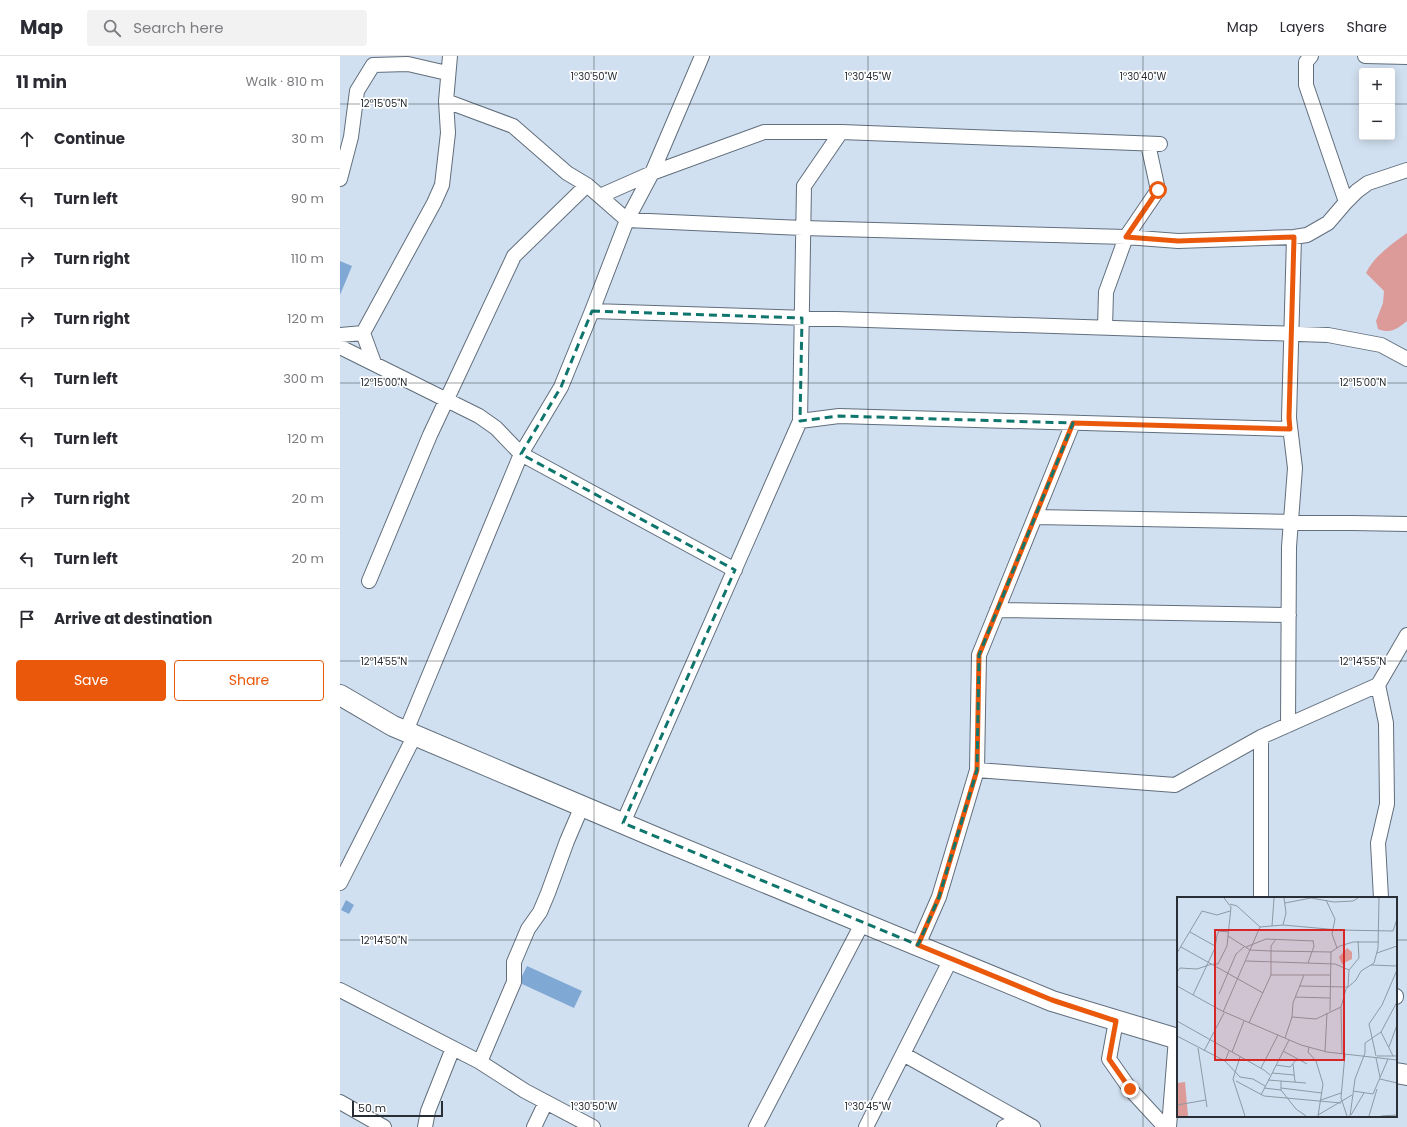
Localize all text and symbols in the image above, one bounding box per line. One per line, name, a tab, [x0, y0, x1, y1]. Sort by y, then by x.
search box	[87, 10, 367, 46]
text: Map	[20, 14, 63, 41]
icon: search	[101, 17, 123, 39]
text: Search here	[133, 17, 224, 38]
text: Map	[1227, 17, 1258, 37]
text: Layers	[1280, 17, 1324, 37]
text: Share	[1346, 17, 1387, 37]
map controls	[1359, 68, 1395, 140]
button: +	[1359, 68, 1395, 104]
text: 1°30'50"W	[571, 69, 617, 84]
text: 1°30'45"W	[845, 69, 891, 84]
text: 1°30'40"W	[1120, 69, 1166, 84]
text: 11 min	[16, 70, 67, 94]
text: Walk · 810 m	[246, 72, 324, 91]
text: 12°15'05"N	[361, 96, 407, 111]
button: −	[1359, 104, 1395, 140]
icon: ahead	[16, 128, 38, 150]
text: Continue	[54, 128, 125, 149]
text: 30 m	[291, 129, 324, 148]
route start	[1149, 181, 1167, 199]
icon: left	[16, 188, 38, 210]
text: Turn left	[54, 188, 118, 209]
text: 90 m	[291, 189, 324, 208]
icon: right	[16, 248, 38, 270]
text: Turn right	[54, 248, 130, 269]
text: 110 m	[291, 249, 324, 268]
icon: right	[16, 308, 38, 330]
text: Turn right	[54, 308, 130, 329]
text: 120 m	[287, 309, 324, 328]
icon: left	[16, 368, 38, 390]
text: Turn left	[54, 368, 118, 389]
text: 300 m	[283, 369, 324, 388]
text: 12°15'00"N	[361, 375, 407, 390]
text: 12°15'00"N	[1340, 375, 1386, 390]
icon: left	[16, 428, 38, 450]
text: Turn left	[54, 428, 118, 449]
text: 120 m	[287, 429, 324, 448]
icon: right	[16, 488, 38, 510]
text: Turn right	[54, 488, 130, 509]
text: 20 m	[291, 489, 324, 508]
icon: left	[16, 548, 38, 570]
text: Turn left	[54, 548, 118, 569]
text: 20 m	[291, 549, 324, 568]
icon: arrive	[16, 608, 38, 630]
text: Arrive at destination	[54, 608, 212, 629]
text: 12°14'55"N	[361, 654, 407, 669]
text: 12°14'55"N	[1340, 654, 1386, 669]
button: Save	[16, 660, 166, 701]
button: Share	[174, 660, 324, 701]
inset map	[1177, 897, 1397, 1117]
text: 12°14'50"N	[361, 933, 407, 948]
route end	[1121, 1080, 1139, 1098]
scale bar	[352, 1099, 443, 1118]
text: 1°30'50"W	[571, 1099, 617, 1114]
text: 1°30'45"W	[845, 1099, 891, 1114]
text: 50 m	[358, 1100, 386, 1116]

